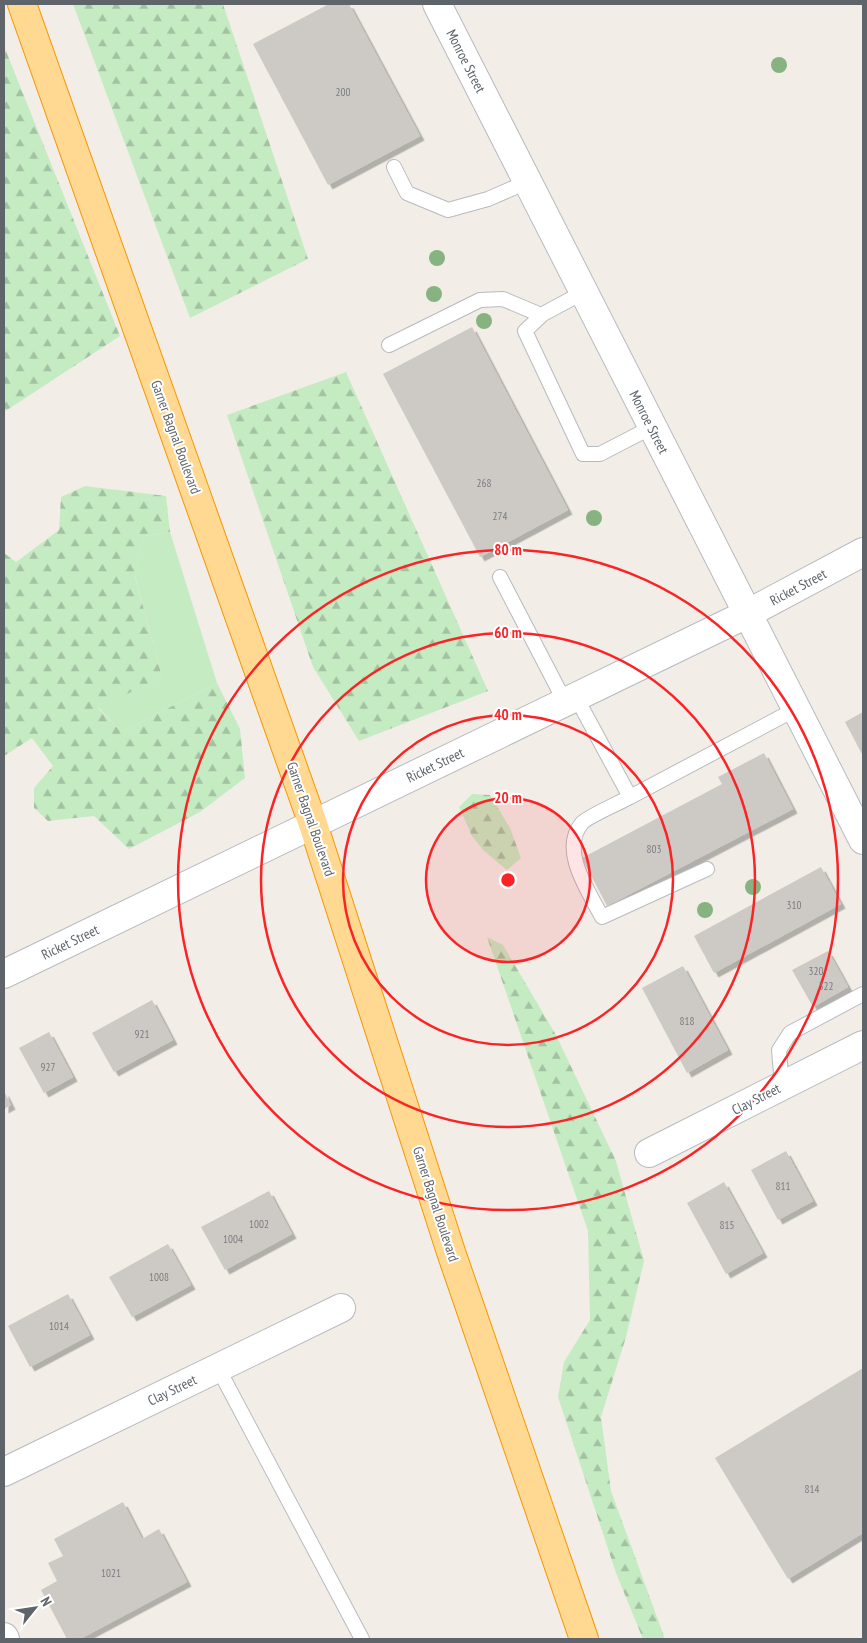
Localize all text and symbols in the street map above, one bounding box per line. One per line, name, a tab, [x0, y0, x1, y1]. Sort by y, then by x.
street label: Monroe Street	[442, 26, 490, 96]
house number: 200	[336, 85, 350, 99]
street label: Garner Bagnal Boulevard	[147, 378, 205, 496]
street label: Monroe Street	[625, 387, 673, 457]
house number: 268	[477, 476, 491, 490]
house number: 274	[493, 509, 507, 523]
text: 80 m	[494, 540, 522, 559]
street label: Ricket Street	[767, 565, 830, 609]
text: 60 m	[494, 623, 522, 642]
text: 40 m	[494, 705, 522, 724]
street label: Ricket Street	[403, 743, 467, 787]
street label: Garner Bagnal Boulevard	[283, 759, 339, 879]
text: 20 m	[494, 788, 522, 807]
house number: 803	[647, 842, 661, 856]
centre of rings	[499, 871, 517, 889]
house number: 310	[787, 898, 801, 912]
street label: Ricket Street	[38, 920, 102, 964]
house number: 320	[809, 964, 823, 978]
house number: 322	[819, 979, 833, 993]
house number: 818	[680, 1014, 694, 1028]
house number: 921	[135, 1027, 149, 1041]
house number: 927	[41, 1060, 55, 1074]
street label: Clay Street	[729, 1079, 783, 1119]
street label: Garner Bagnal Boulevard	[409, 1144, 463, 1264]
house number: 811	[776, 1179, 790, 1193]
house number: 1002	[249, 1217, 269, 1231]
house number: 815	[720, 1218, 734, 1232]
house number: 1004	[223, 1232, 243, 1246]
house number: 1008	[149, 1270, 169, 1284]
house number: 1014	[49, 1319, 69, 1333]
street label: Clay Street	[145, 1370, 199, 1410]
house number: 814	[805, 1482, 819, 1496]
house number: 1021	[101, 1566, 121, 1580]
north arrow	[10, 1583, 60, 1633]
text: N	[37, 1594, 56, 1609]

